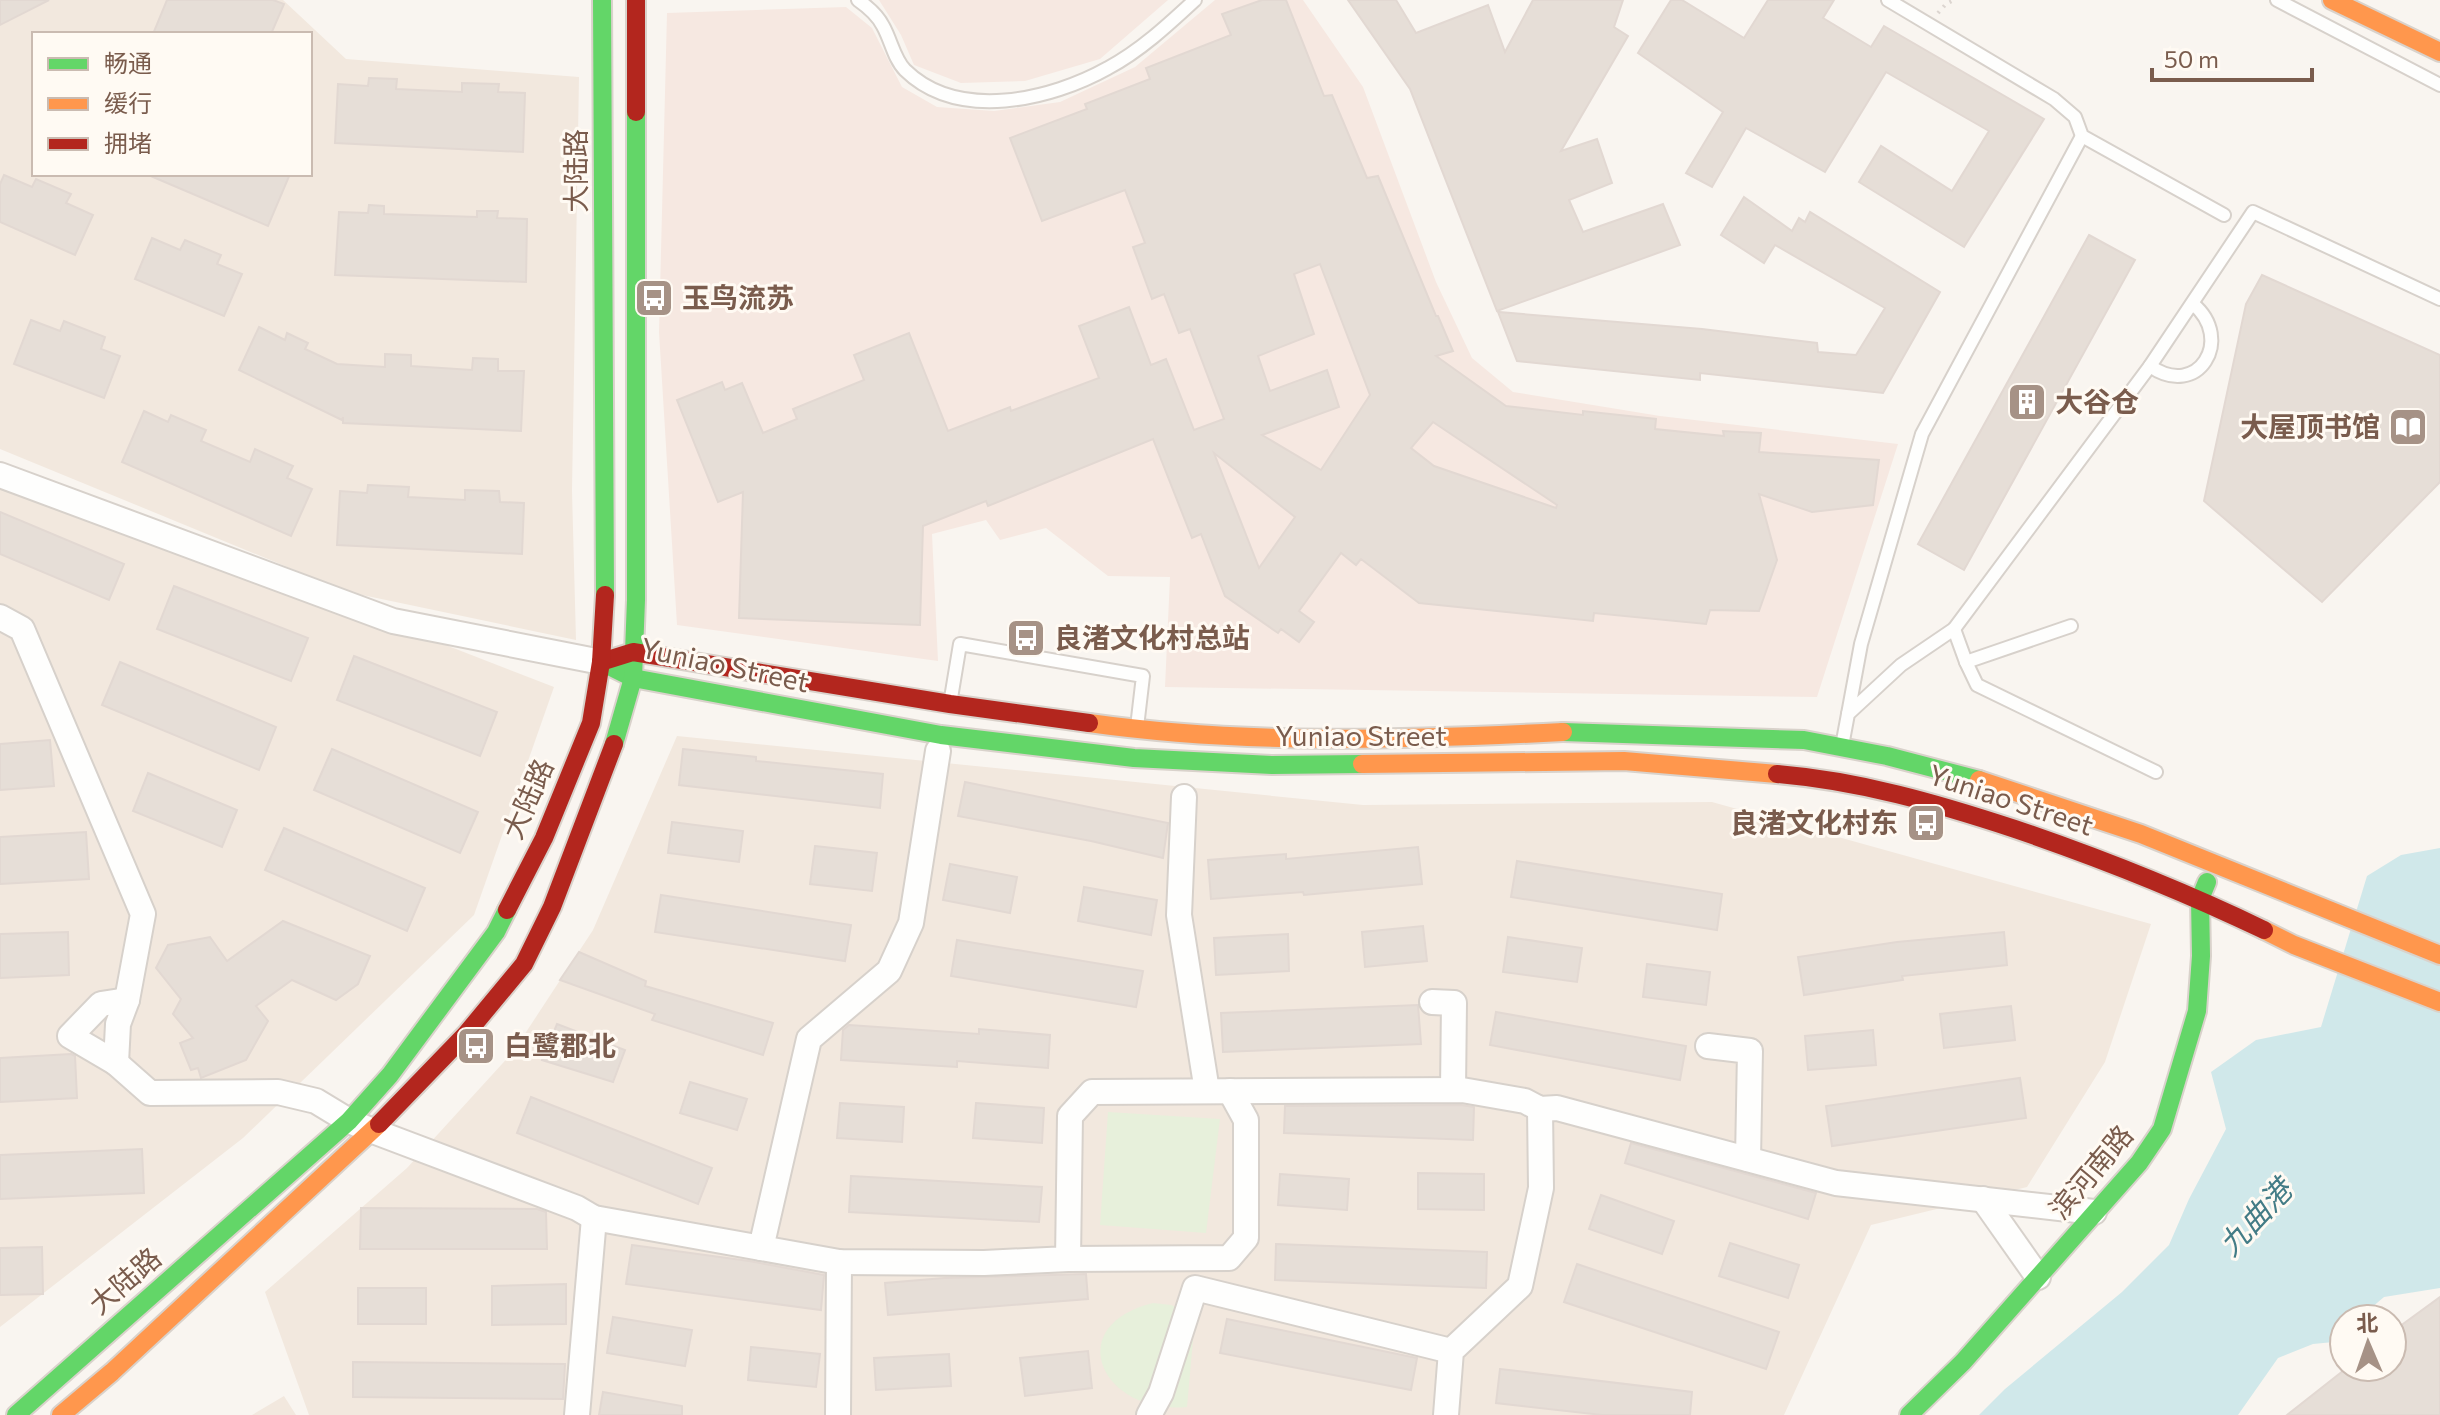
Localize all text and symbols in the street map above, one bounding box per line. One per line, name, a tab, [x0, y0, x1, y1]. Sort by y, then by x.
legend	[32, 32, 312, 176]
scale bar	[2152, 32, 2312, 82]
text: 50 m	[2164, 44, 2219, 73]
text: 畅通	[104, 48, 152, 77]
text: 缓行	[104, 88, 152, 117]
text: 拥堵	[104, 128, 152, 157]
street label: 大陆路	[558, 129, 592, 213]
bus stop icon: 玉鸟流苏	[633, 277, 675, 319]
place label: 玉鸟流苏	[682, 280, 794, 314]
building icon: 大谷仓	[2006, 381, 2048, 423]
place label: 大谷仓	[2055, 384, 2139, 418]
library icon: 大屋顶书馆	[2387, 406, 2429, 448]
place label: 大屋顶书馆	[2240, 409, 2380, 443]
bus stop icon: 良渚文化村总站	[1005, 617, 1047, 659]
place label: 良渚文化村总站	[1054, 620, 1250, 654]
street label: Yuniao Street	[638, 630, 813, 698]
street label: Yuniao Street	[1275, 718, 1447, 752]
street label: 大陆路	[494, 753, 560, 844]
street label: Yuniao Street	[1925, 756, 2098, 842]
bus stop icon: 良渚文化村东	[1905, 802, 1947, 844]
place label: 良渚文化村东	[1730, 805, 1898, 839]
bus stop icon: 白鹭郡北	[455, 1025, 497, 1067]
place label: 白鹭郡北	[504, 1028, 616, 1062]
street label: 滨河南路	[2041, 1118, 2139, 1225]
water label: 九曲港	[2210, 1168, 2301, 1262]
street label: 大陆路	[81, 1240, 167, 1321]
north arrow	[2328, 1303, 2408, 1383]
text: 北	[2356, 1309, 2379, 1336]

